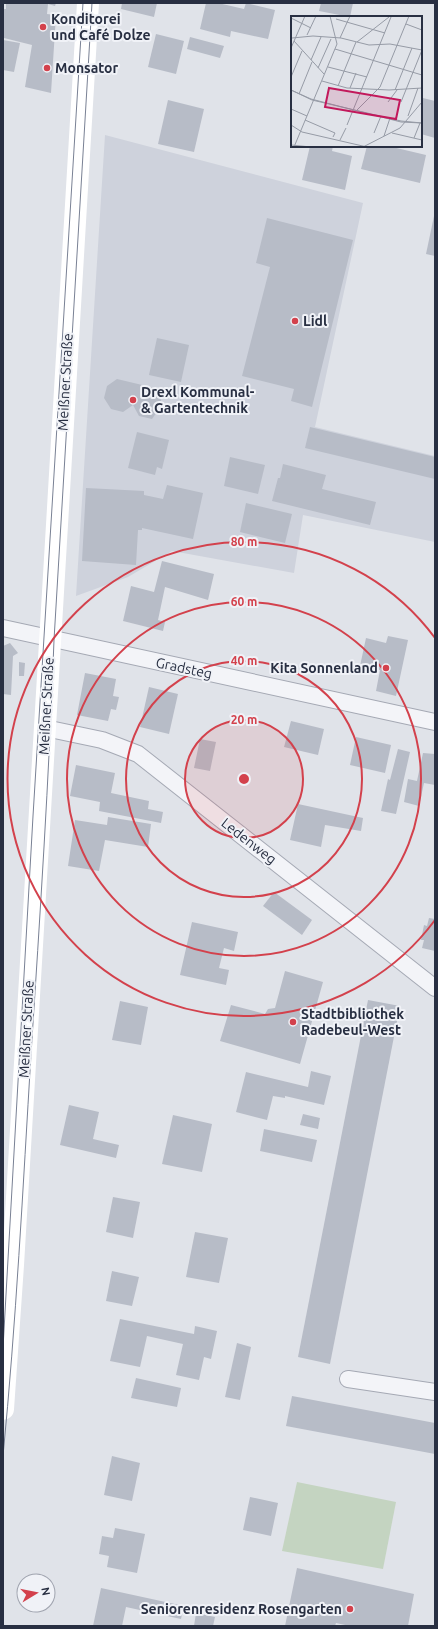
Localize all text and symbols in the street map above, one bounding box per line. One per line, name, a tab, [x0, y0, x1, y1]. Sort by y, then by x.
place label: Konditorei und Café Dolze	[51, 11, 151, 43]
inset map	[291, 16, 422, 147]
marker: Konditorei und Café Dolze	[38, 22, 48, 32]
place label: Monsator	[55, 60, 119, 76]
marker: Monsator	[42, 63, 52, 73]
place label: Lidl	[303, 313, 327, 329]
marker: Lidl	[290, 316, 300, 326]
street label: Meißner Straße	[54, 333, 76, 431]
place label: Drexl Kommunal- & Gartentechnik	[141, 384, 255, 416]
marker: Drexl Kommunal- & Gartentechnik	[128, 395, 138, 405]
text: 80 m	[231, 535, 257, 548]
text: 60 m	[231, 595, 257, 608]
street label: Gradsteg	[154, 654, 214, 682]
text: 40 m	[231, 654, 257, 667]
street label: Meißner Straße	[35, 657, 57, 755]
place label: Kita Sonnenland	[270, 660, 378, 676]
marker: Kita Sonnenland	[381, 663, 391, 673]
text: 20 m	[231, 713, 257, 726]
centre of rings	[237, 772, 251, 786]
street label: Ledenweg	[218, 815, 280, 867]
street label: Meißner Straße	[15, 980, 37, 1078]
place label: Stadtbibliothek Radebeul-West	[301, 1006, 404, 1038]
marker: Stadtbibliothek Radebeul-West	[288, 1017, 298, 1027]
north arrow	[16, 1573, 56, 1613]
text: N	[39, 1586, 52, 1596]
place label: Seniorenresidenz Rosengarten	[141, 1601, 342, 1617]
marker: Seniorenresidenz Rosengarten	[345, 1604, 355, 1614]

